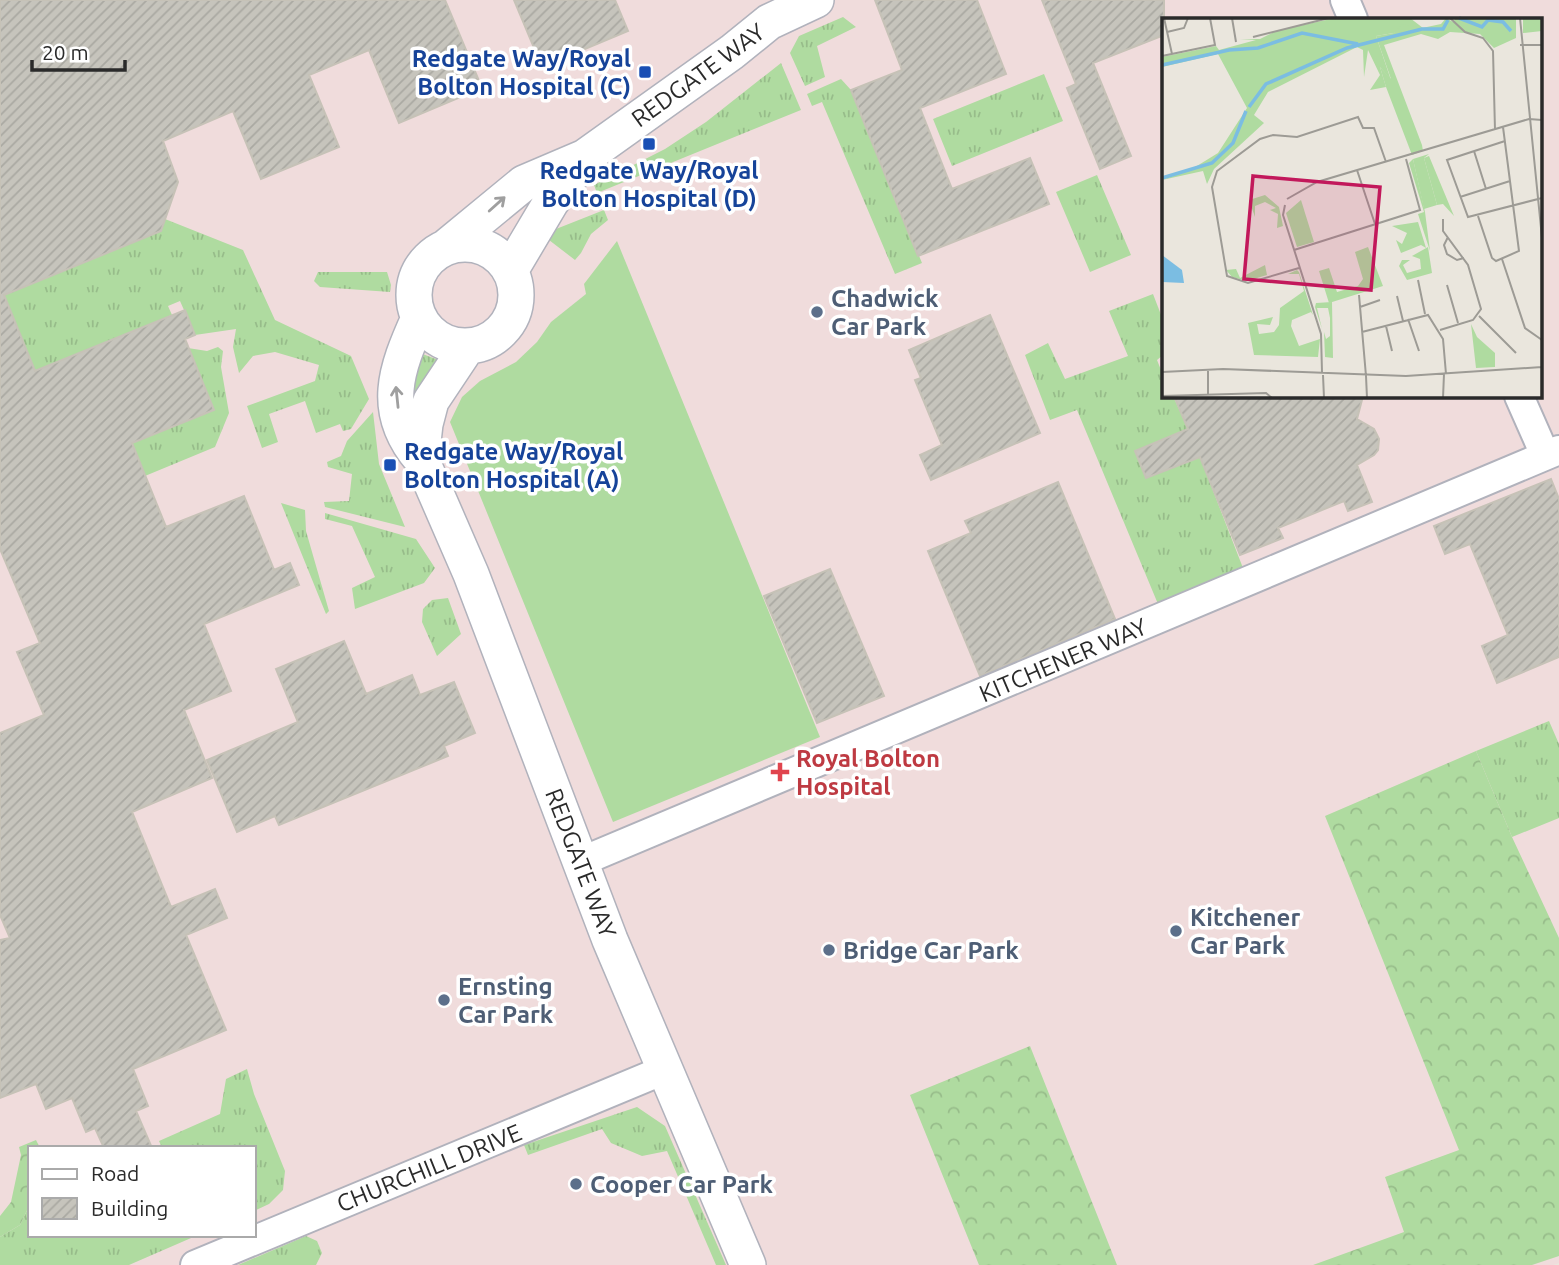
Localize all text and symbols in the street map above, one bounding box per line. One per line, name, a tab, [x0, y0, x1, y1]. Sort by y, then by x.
street label: REDGATE WAY	[626, 18, 770, 132]
inset map	[1162, 18, 1542, 397]
scale bar	[32, 28, 124, 72]
text: 20 m	[42, 40, 89, 64]
place label: Redgate Way/Royal Bolton Hospital (C)	[412, 45, 631, 100]
marker: Redgate Way/Royal Bolton Hospital (C)	[637, 64, 653, 80]
marker: Redgate Way/Royal Bolton Hospital (D)	[641, 136, 657, 152]
place label: Redgate Way/Royal Bolton Hospital (D)	[539, 157, 759, 212]
one-way arrow	[488, 196, 505, 213]
place label: Chadwick Car Park	[831, 285, 939, 340]
marker: Chadwick Car Park	[809, 304, 825, 320]
one-way arrow	[390, 386, 403, 409]
place label: Redgate Way/Royal Bolton Hospital (A)	[404, 438, 623, 493]
marker: Redgate Way/Royal Bolton Hospital (A)	[382, 457, 398, 473]
street label: KITCHENER WAY	[975, 612, 1151, 707]
place label: Royal Bolton Hospital	[796, 745, 940, 800]
marker: Royal Bolton Hospital	[770, 762, 790, 782]
street label: REDGATE WAY	[540, 785, 622, 941]
place label: Kitchener Car Park	[1190, 904, 1300, 959]
marker: Kitchener Car Park	[1168, 923, 1184, 939]
place label: Bridge Car Park	[843, 937, 1019, 964]
marker: Bridge Car Park	[821, 942, 837, 958]
place label: Ernsting Car Park	[458, 973, 554, 1028]
marker: Ernsting Car Park	[436, 992, 452, 1008]
street label: CHURCHILL DRIVE	[333, 1119, 525, 1217]
legend	[28, 1146, 256, 1237]
text: Road	[91, 1161, 139, 1185]
place label: Cooper Car Park	[590, 1171, 774, 1198]
marker: Cooper Car Park	[568, 1176, 584, 1192]
text: Building	[91, 1196, 168, 1220]

